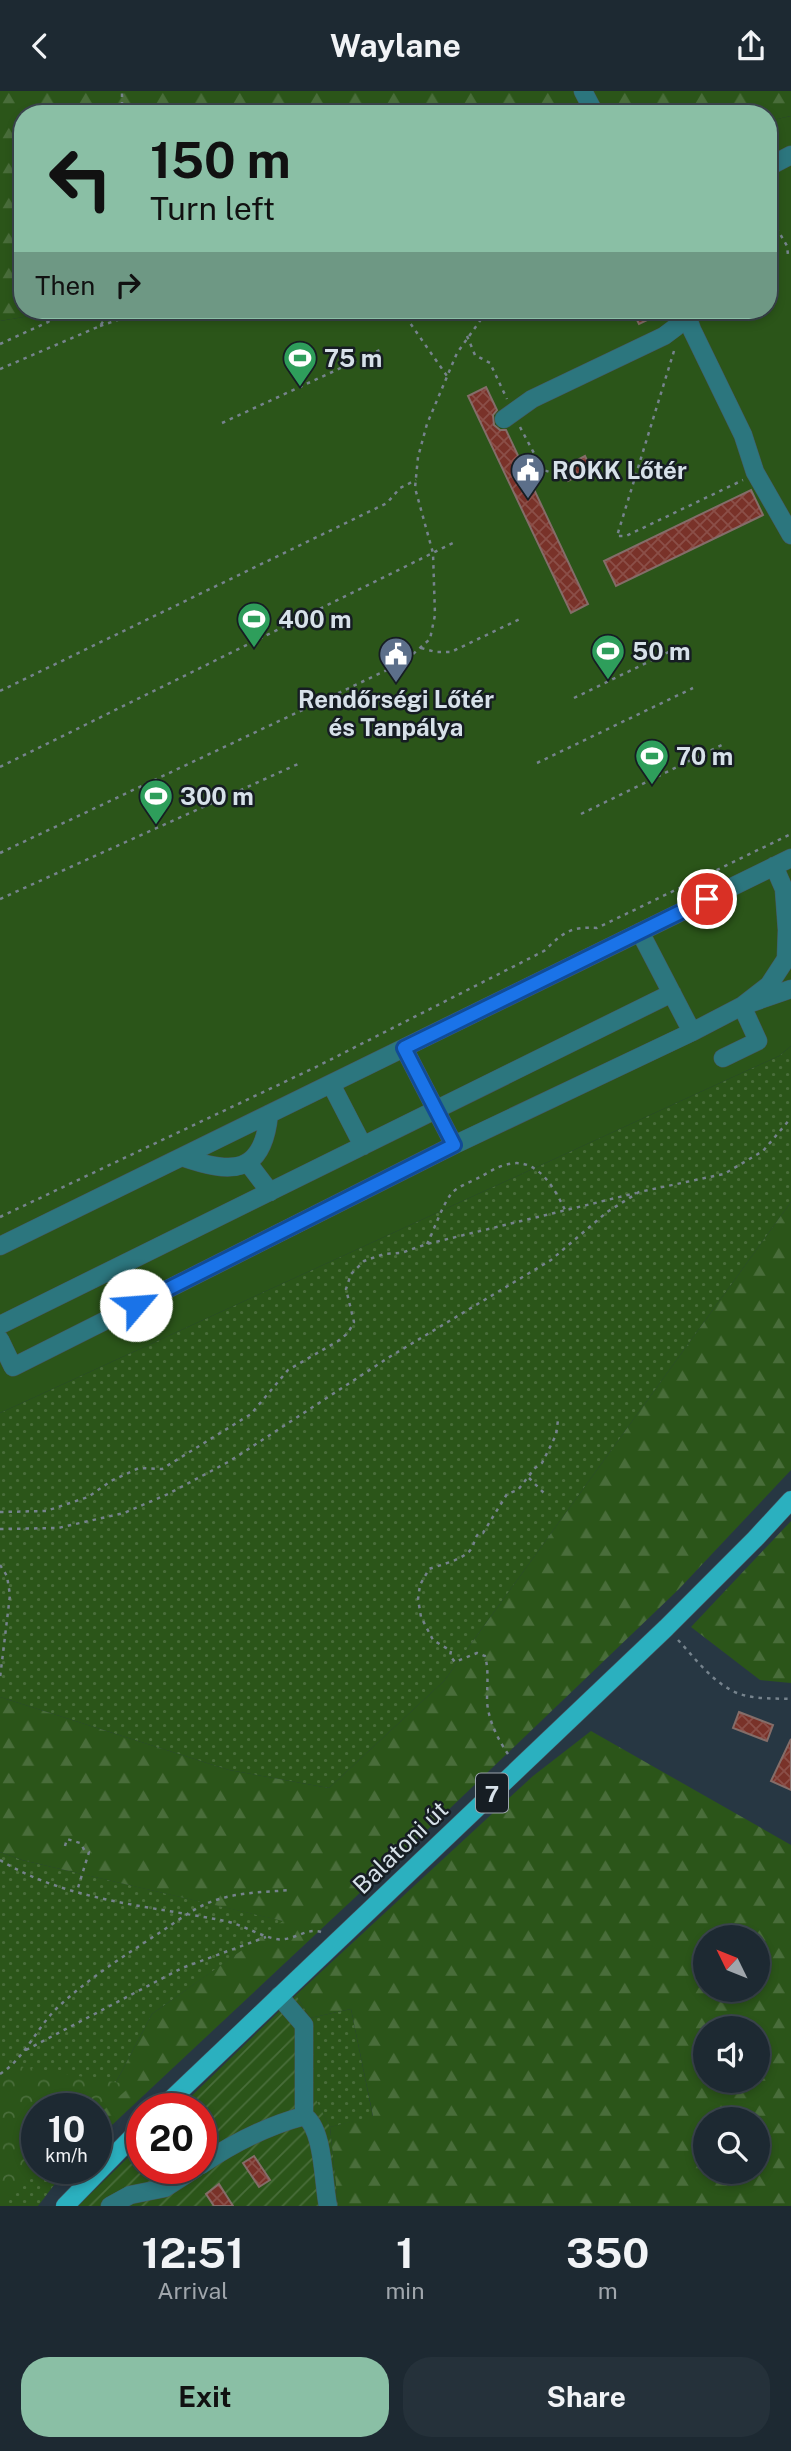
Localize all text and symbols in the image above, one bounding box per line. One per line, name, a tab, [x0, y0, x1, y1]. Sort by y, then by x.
icon: back	[21, 27, 59, 65]
text: Waylane	[330, 27, 461, 64]
icon: share	[732, 27, 770, 65]
text: 150 m	[150, 131, 291, 189]
icon: left	[35, 133, 126, 224]
text: Turn left	[150, 190, 275, 227]
icon: right	[109, 266, 147, 304]
text: Then	[35, 270, 95, 301]
sports icon: 75 m	[281, 339, 319, 388]
place label: 75 m	[324, 344, 382, 372]
public building icon: ROKK Lőtér	[509, 451, 547, 500]
place label: ROKK Lőtér	[552, 456, 687, 484]
sports icon: 400 m	[235, 600, 273, 649]
place label: 400 m	[278, 605, 352, 633]
sports icon: 50 m	[589, 632, 627, 681]
public building icon: Rendőrségi Lőtér és Tanpálya	[377, 635, 415, 684]
place label: 50 m	[632, 637, 691, 665]
place label: Rendőrségi Lőtér és Tanpálya	[298, 685, 494, 741]
sports icon: 70 m	[633, 737, 671, 786]
place label: 70 m	[676, 742, 733, 770]
sports icon: 300 m	[137, 777, 175, 826]
place label: 300 m	[180, 782, 254, 810]
pin	[677, 869, 737, 929]
icon: arrive	[688, 880, 726, 918]
position arrow	[99, 1268, 173, 1342]
road number: 7	[476, 1773, 508, 1813]
street label: Balatoni út	[347, 1795, 453, 1899]
north arrow	[693, 1925, 770, 2002]
map controls	[693, 1925, 770, 2184]
button: sound	[693, 2016, 770, 2093]
speed limit sign: 20	[126, 2093, 217, 2184]
button: search	[693, 2107, 770, 2184]
text: 10	[48, 2109, 85, 2150]
text: km/h	[45, 2145, 88, 2166]
text: 12:51	[142, 2228, 244, 2277]
text: 1	[396, 2228, 414, 2277]
text: 350	[566, 2228, 649, 2277]
text: Arrival	[157, 2277, 228, 2304]
text: min	[385, 2277, 424, 2304]
text: m	[598, 2277, 618, 2304]
button: Exit	[21, 2357, 389, 2437]
button: Share	[403, 2357, 770, 2437]

